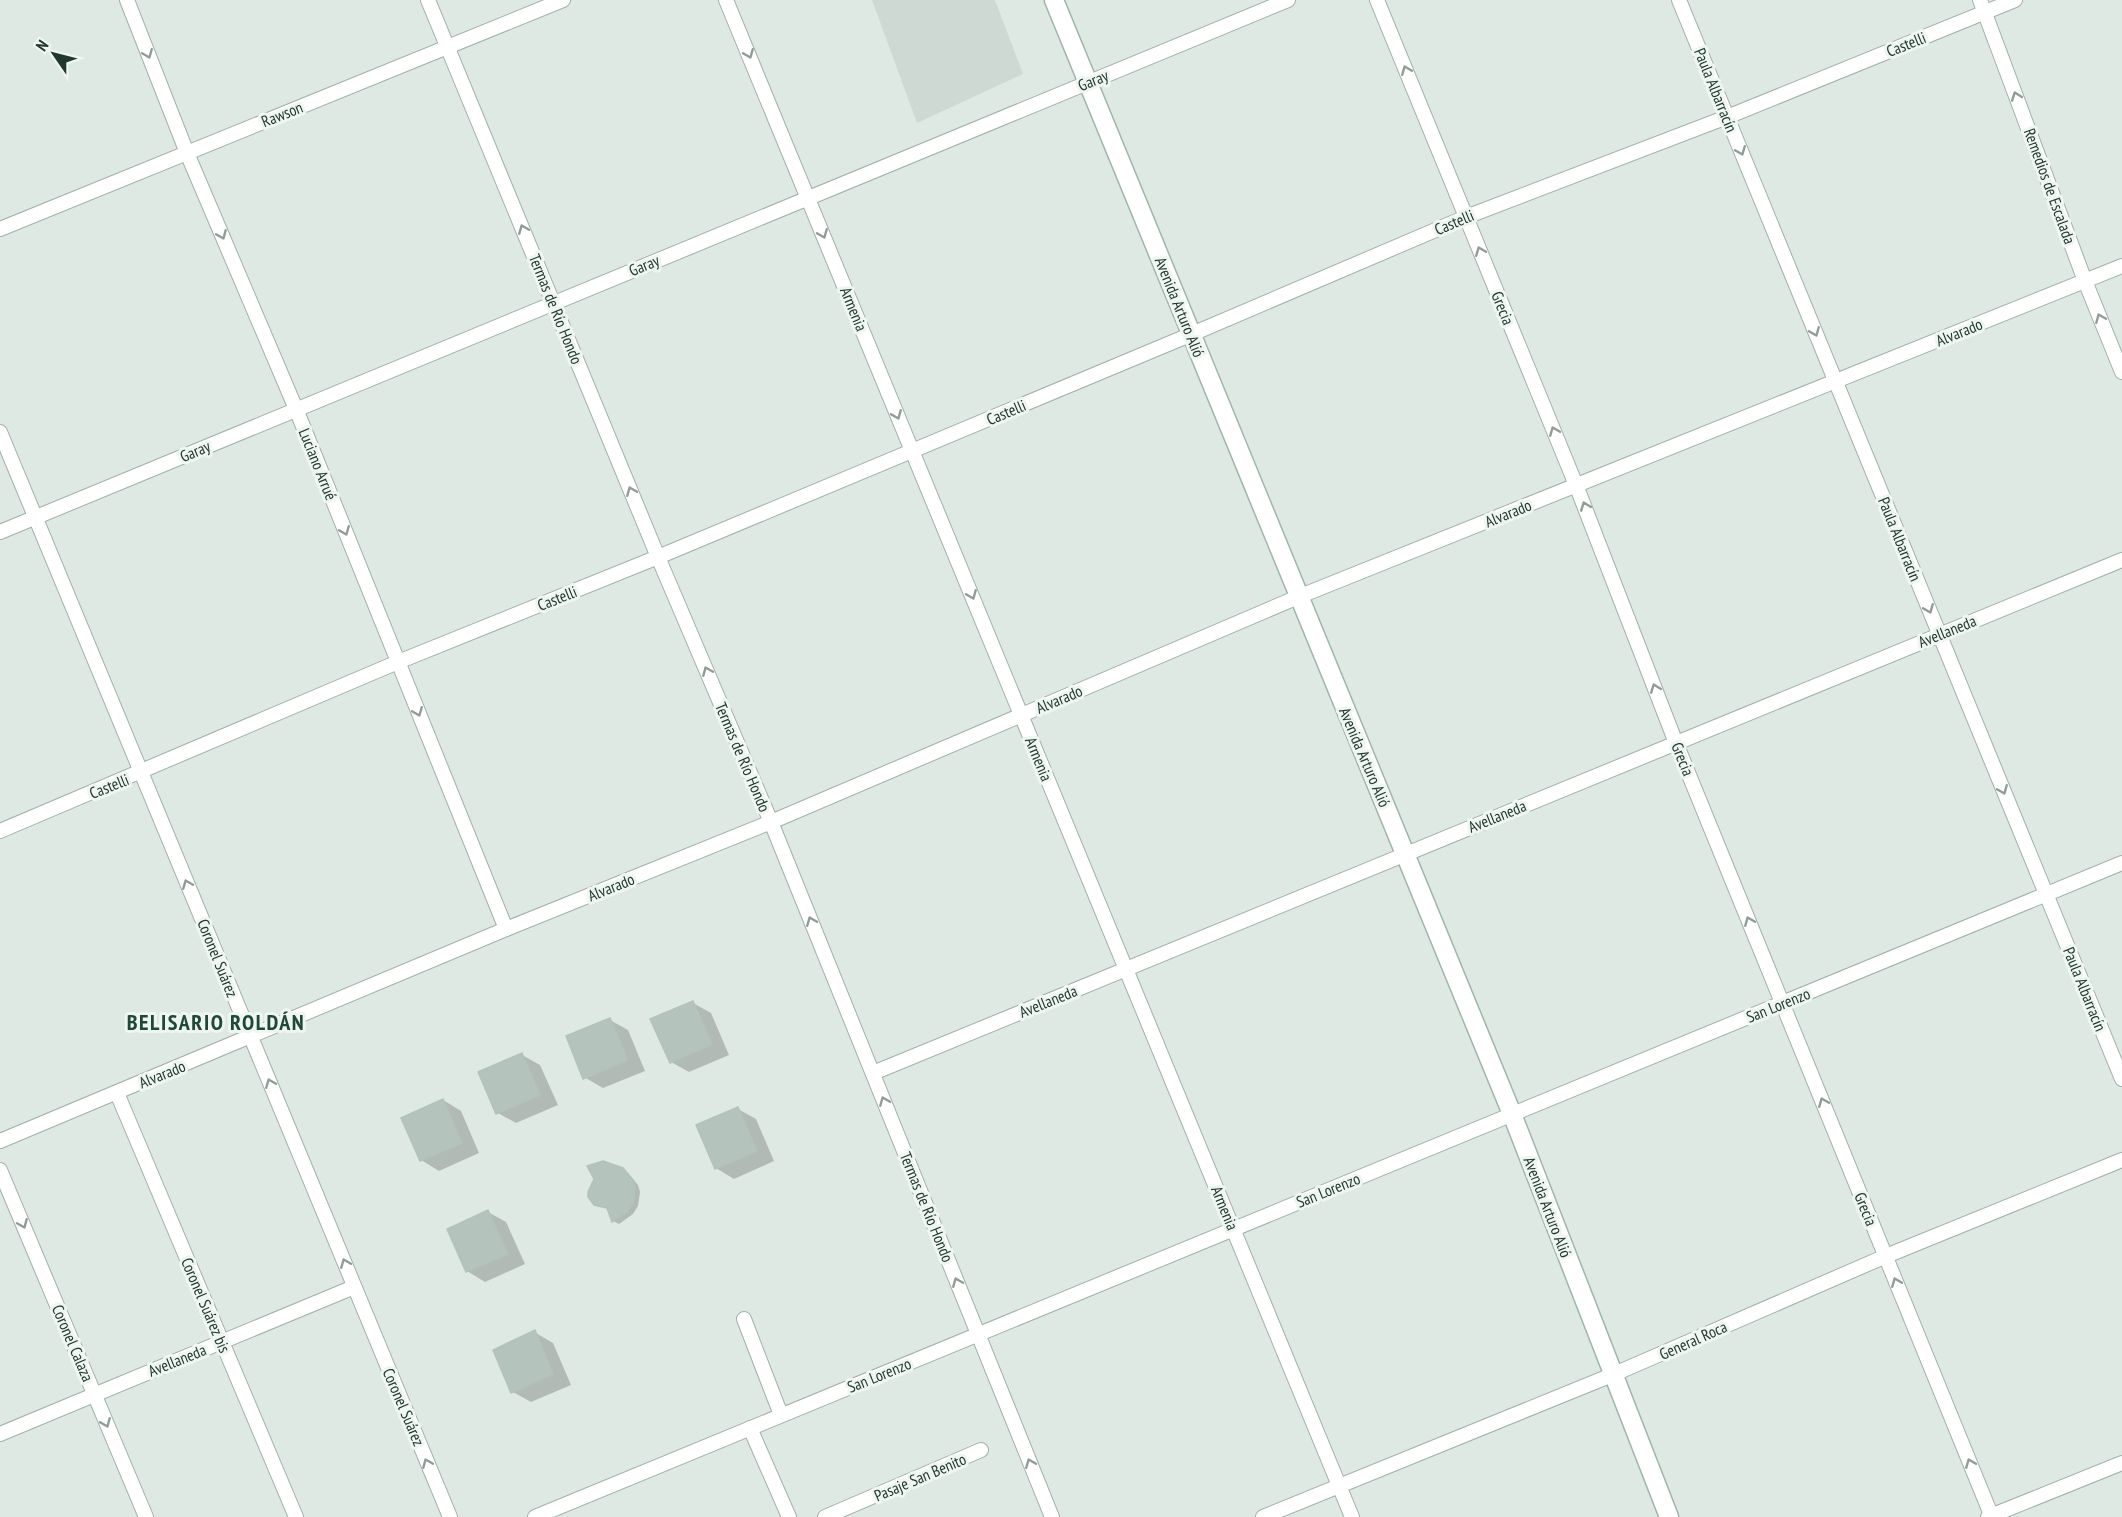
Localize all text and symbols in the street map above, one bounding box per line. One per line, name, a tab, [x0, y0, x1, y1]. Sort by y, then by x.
north arrow	[24, 24, 84, 84]
street label: Castelli	[1883, 27, 1929, 61]
text: N	[31, 36, 52, 55]
street label: Paula Albarracín	[1690, 45, 1742, 135]
one-way arrow	[742, 48, 754, 59]
one-way arrow	[141, 49, 154, 59]
street label: Garay	[1075, 65, 1111, 95]
one-way arrow	[1401, 66, 1413, 77]
one-way arrow	[2011, 91, 2024, 102]
street label: Rawson	[258, 97, 306, 131]
street label: Remedios de Escalada	[2020, 125, 2080, 247]
one-way arrow	[1734, 145, 1746, 156]
street label: Castelli	[1431, 205, 1477, 239]
one-way arrow	[518, 225, 530, 236]
one-way arrow	[816, 228, 828, 239]
one-way arrow	[215, 229, 227, 240]
one-way arrow	[1475, 246, 1487, 257]
street label: Garay	[626, 250, 662, 280]
street label: Termas de Río Hondo	[525, 251, 587, 367]
street label: Avenida Arturo Alió	[1151, 254, 1209, 360]
street label: Armenia	[836, 284, 872, 334]
street label: Grecia	[1487, 288, 1519, 328]
one-way arrow	[2095, 313, 2107, 324]
street label: Alvarado	[1933, 314, 1985, 350]
one-way arrow	[1808, 325, 1820, 336]
street label: Castelli	[983, 395, 1029, 429]
one-way arrow	[890, 408, 902, 419]
street label: Luciano Arrué	[295, 425, 341, 503]
one-way arrow	[1549, 426, 1561, 437]
street label: Garay	[177, 436, 213, 466]
one-way arrow	[626, 487, 638, 498]
street label: Paula Albarracín	[1874, 494, 1926, 584]
street label: Alvarado	[1482, 495, 1534, 531]
one-way arrow	[1579, 501, 1592, 512]
one-way arrow	[338, 525, 350, 536]
street label: Castelli	[534, 581, 580, 615]
one-way arrow	[965, 589, 977, 600]
one-way arrow	[1922, 603, 1934, 614]
street label: Avellaneda	[1915, 610, 1979, 652]
one-way arrow	[702, 667, 714, 678]
street label: Alvarado	[1033, 680, 1085, 718]
one-way arrow	[1650, 683, 1662, 694]
street label: Termas de Río Hondo	[711, 699, 775, 815]
street label: Avenida Arturo Alió	[1335, 704, 1395, 810]
one-way arrow	[411, 706, 423, 717]
street label: Armenia	[1021, 734, 1057, 784]
street label: Grecia	[1667, 739, 1699, 779]
street label: Castelli	[86, 769, 132, 803]
one-way arrow	[1996, 783, 2008, 794]
street label: Avellaneda	[1465, 795, 1529, 837]
street label: Alvarado	[585, 869, 637, 905]
one-way arrow	[182, 879, 194, 890]
street label: Coronel Suárez	[193, 916, 243, 1000]
one-way arrow	[806, 916, 818, 927]
one-way arrow	[1744, 917, 1756, 928]
street label: Paula Albarracín	[2059, 944, 2111, 1034]
street label: Avellaneda	[1016, 980, 1080, 1022]
street label: San Lorenzo	[1743, 983, 1813, 1027]
district label: BELISARIO ROLDÁN	[127, 1008, 305, 1036]
street label: Alvarado	[136, 1056, 188, 1092]
one-way arrow	[265, 1079, 277, 1090]
one-way arrow	[879, 1096, 891, 1107]
one-way arrow	[1818, 1097, 1830, 1108]
street label: Termas de Río Hondo	[896, 1149, 958, 1265]
street label: Avenida Arturo Alió	[1520, 1154, 1576, 1260]
street label: San Lorenzo	[1293, 1168, 1363, 1212]
street label: Armenia	[1207, 1183, 1243, 1233]
street label: Grecia	[1850, 1189, 1882, 1229]
one-way arrow	[16, 1217, 28, 1228]
street label: Coronel Suárez bis	[177, 1254, 235, 1356]
one-way arrow	[340, 1259, 352, 1270]
one-way arrow	[952, 1277, 964, 1288]
one-way arrow	[1891, 1278, 1903, 1289]
street label: Coronel Calaza	[48, 1302, 98, 1384]
street label: General Roca	[1656, 1316, 1730, 1364]
street label: Avellaneda	[145, 1339, 209, 1381]
street label: San Lorenzo	[844, 1353, 914, 1397]
street label: Coronel Suárez	[379, 1365, 429, 1449]
one-way arrow	[99, 1416, 111, 1427]
street label: Pasaje San Benito	[871, 1449, 969, 1505]
one-way arrow	[422, 1458, 434, 1469]
one-way arrow	[1025, 1458, 1037, 1469]
one-way arrow	[1965, 1458, 1977, 1469]

